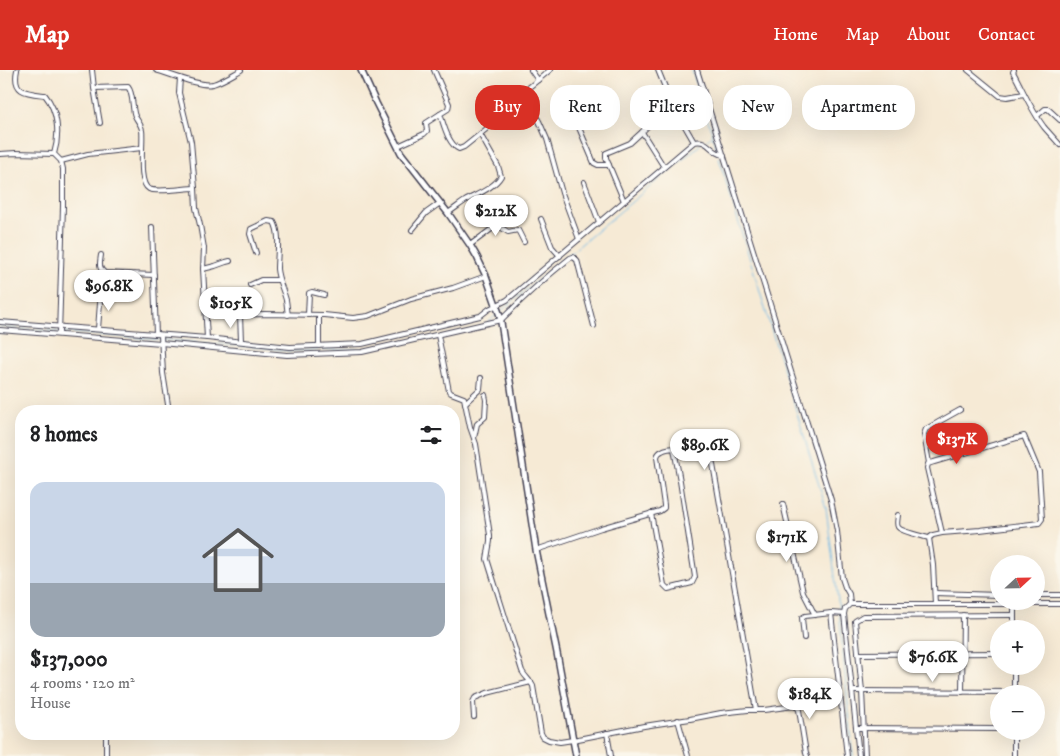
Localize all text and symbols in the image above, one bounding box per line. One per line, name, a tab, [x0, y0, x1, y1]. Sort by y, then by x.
text: Map	[25, 20, 69, 50]
text: Home	[773, 24, 818, 46]
text: Map	[846, 24, 879, 46]
text: About	[907, 24, 950, 46]
text: Contact	[978, 24, 1035, 46]
chip: Buy	[475, 85, 540, 130]
chip: Rent	[550, 85, 620, 130]
chip: Filters	[630, 85, 713, 130]
chip: New	[723, 85, 792, 130]
chip: Apartment	[802, 85, 915, 130]
pin: $212K	[461, 194, 531, 237]
text: $212K	[475, 201, 517, 221]
pin: $96.8K	[68, 270, 150, 312]
text: $96.8K	[85, 276, 133, 296]
pin: $105K	[196, 286, 266, 329]
text: $105K	[210, 293, 252, 313]
icon: filters	[417, 421, 445, 449]
text: 8 homes	[30, 422, 98, 448]
pin: $137K	[922, 422, 992, 465]
pin: $89.6K	[664, 428, 746, 471]
text: $137K	[937, 429, 977, 449]
text: $89.6K	[681, 435, 729, 455]
icon: home	[193, 515, 283, 605]
pin: $171K	[752, 520, 822, 563]
text: $171K	[767, 527, 807, 547]
north arrow	[990, 555, 1045, 610]
map controls	[990, 555, 1045, 740]
button: +	[990, 620, 1045, 675]
pin: $76.6K	[892, 640, 974, 683]
text: $137,000	[30, 647, 107, 673]
text: $76.6K	[909, 647, 957, 667]
text: 4 rooms · 120 m²	[30, 673, 135, 693]
pin: $184K	[775, 678, 845, 720]
text: $184K	[788, 684, 832, 704]
button: −	[990, 685, 1045, 740]
text: House	[30, 693, 71, 713]

